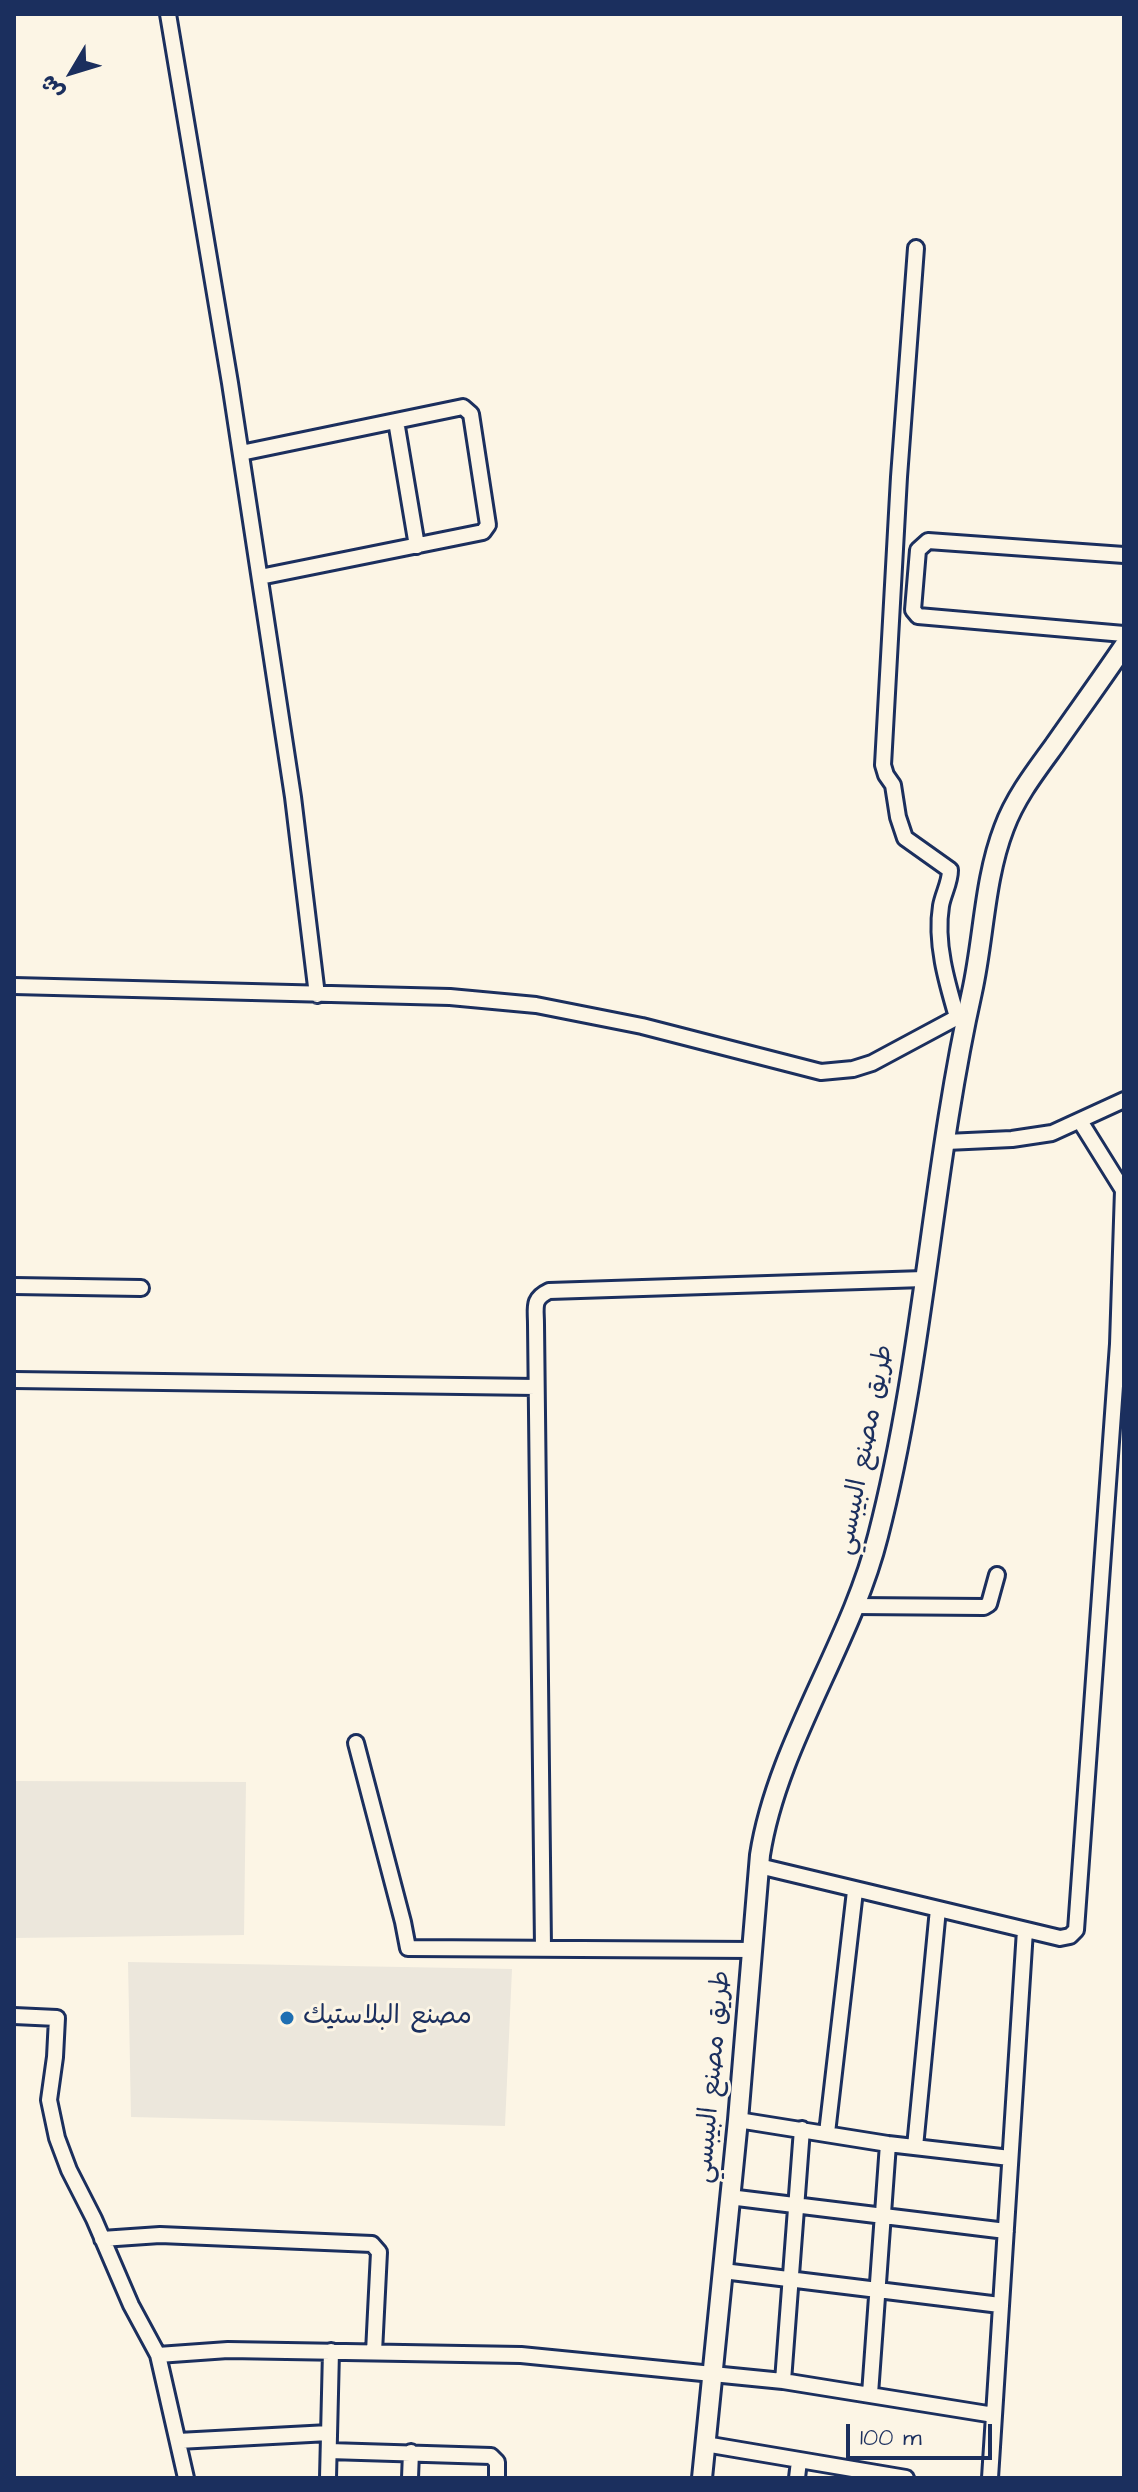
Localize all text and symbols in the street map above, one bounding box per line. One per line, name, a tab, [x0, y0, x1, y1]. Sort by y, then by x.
north arrow	[32, 32, 112, 112]
text: ش	[33, 68, 72, 106]
street label: طريق مصنع البيبسي	[830, 1342, 902, 1558]
street label: طريق مصنع البيبسي	[689, 1969, 739, 2185]
place label: مصنع البلاستيك	[303, 2002, 472, 2034]
marker: مصنع البلاستيك	[278, 2009, 296, 2027]
scale bar	[850, 2408, 996, 2458]
text: 100 m	[860, 2421, 922, 2455]

